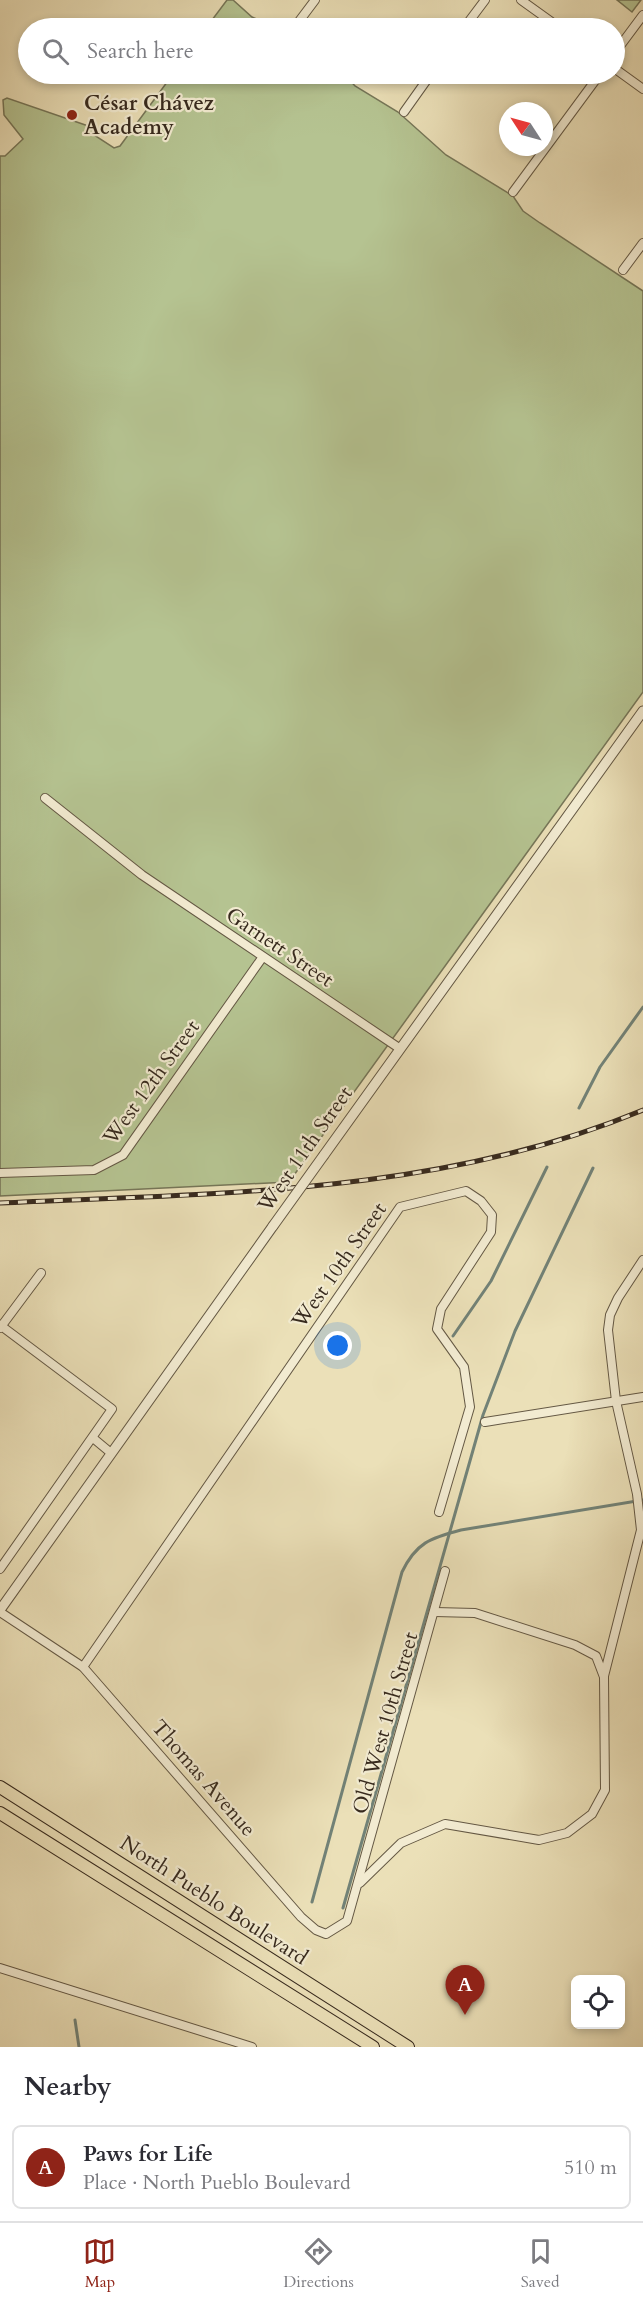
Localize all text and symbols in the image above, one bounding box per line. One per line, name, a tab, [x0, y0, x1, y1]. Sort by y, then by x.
search box	[18, 18, 625, 84]
icon: search	[39, 35, 72, 68]
text: Search here	[87, 36, 194, 66]
place label: César Chávez Academy	[84, 89, 215, 142]
north arrow	[499, 102, 553, 156]
marker: César Chávez Academy	[65, 108, 79, 122]
street label: Garnett Street	[220, 901, 340, 994]
street label: West 12th Street	[96, 1014, 207, 1151]
street label: West 11th Street	[251, 1080, 360, 1219]
street label: West 10th Street	[285, 1196, 394, 1335]
your location	[323, 1331, 352, 1360]
street label: Old West 10th Street	[346, 1628, 425, 1818]
street label: Thomas Avenue	[145, 1714, 262, 1843]
street label: North Pueblo Boulevard	[114, 1829, 313, 1972]
pin: A	[446, 1966, 484, 2015]
map controls	[571, 1975, 625, 2029]
button: locate	[571, 1975, 625, 2029]
text: Nearby	[24, 2069, 112, 2104]
text: Paws for Life	[83, 2139, 213, 2169]
text: A	[38, 2154, 53, 2181]
text: 510 m	[564, 2154, 617, 2181]
text: Place · North Pueblo Boulevard	[83, 2169, 351, 2196]
tab: Map	[83, 2235, 116, 2293]
tab: Directions	[283, 2235, 354, 2293]
tab: Saved	[521, 2235, 560, 2293]

